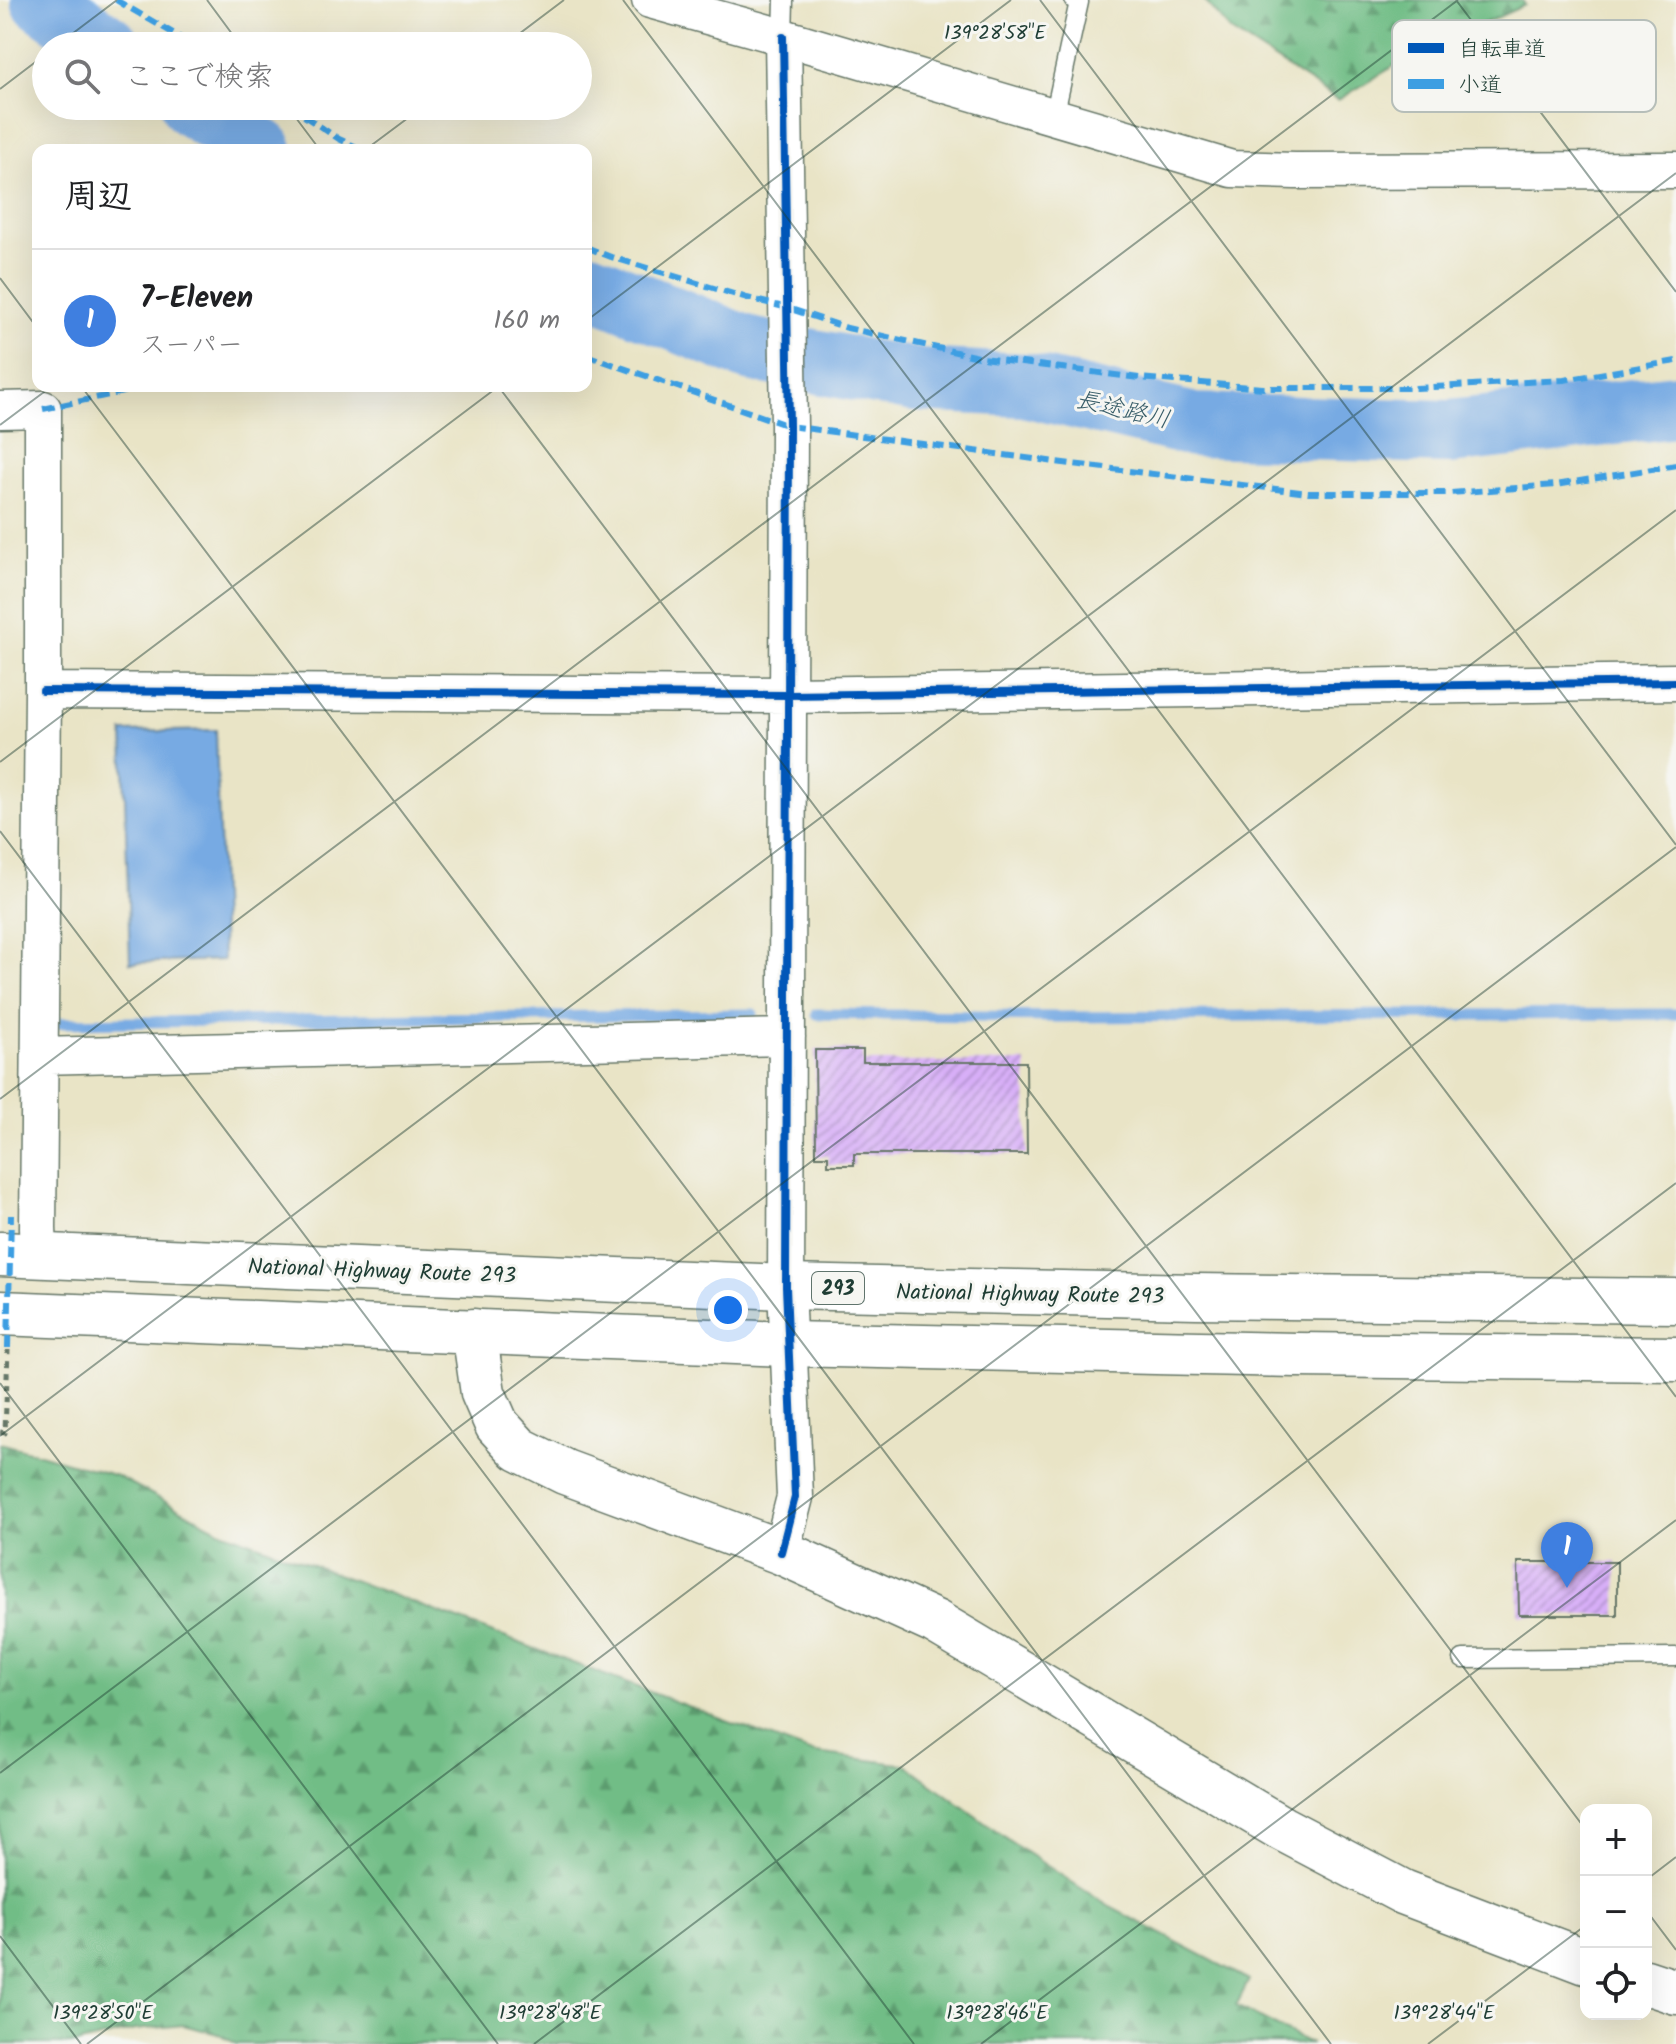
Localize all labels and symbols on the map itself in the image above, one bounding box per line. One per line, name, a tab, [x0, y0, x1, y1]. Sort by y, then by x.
text: 139°28'58"E	[944, 18, 1047, 50]
legend	[1392, 20, 1656, 112]
text: 自転車道	[1458, 33, 1546, 68]
text: 小道	[1458, 69, 1502, 104]
water label: 長途路川	[1072, 381, 1174, 440]
street label: National Highway Route 293	[247, 1250, 517, 1295]
road number: 293	[812, 1272, 864, 1304]
street label: National Highway Route 293	[895, 1276, 1164, 1315]
your location	[708, 1290, 748, 1330]
pin: 1	[1541, 1522, 1593, 1588]
text: 139°28'50"E	[53, 1998, 154, 2030]
text: 139°28'48"E	[499, 1998, 602, 2030]
text: 139°28'46"E	[946, 1998, 1049, 2030]
text: 139°28'44"E	[1393, 1998, 1496, 2030]

